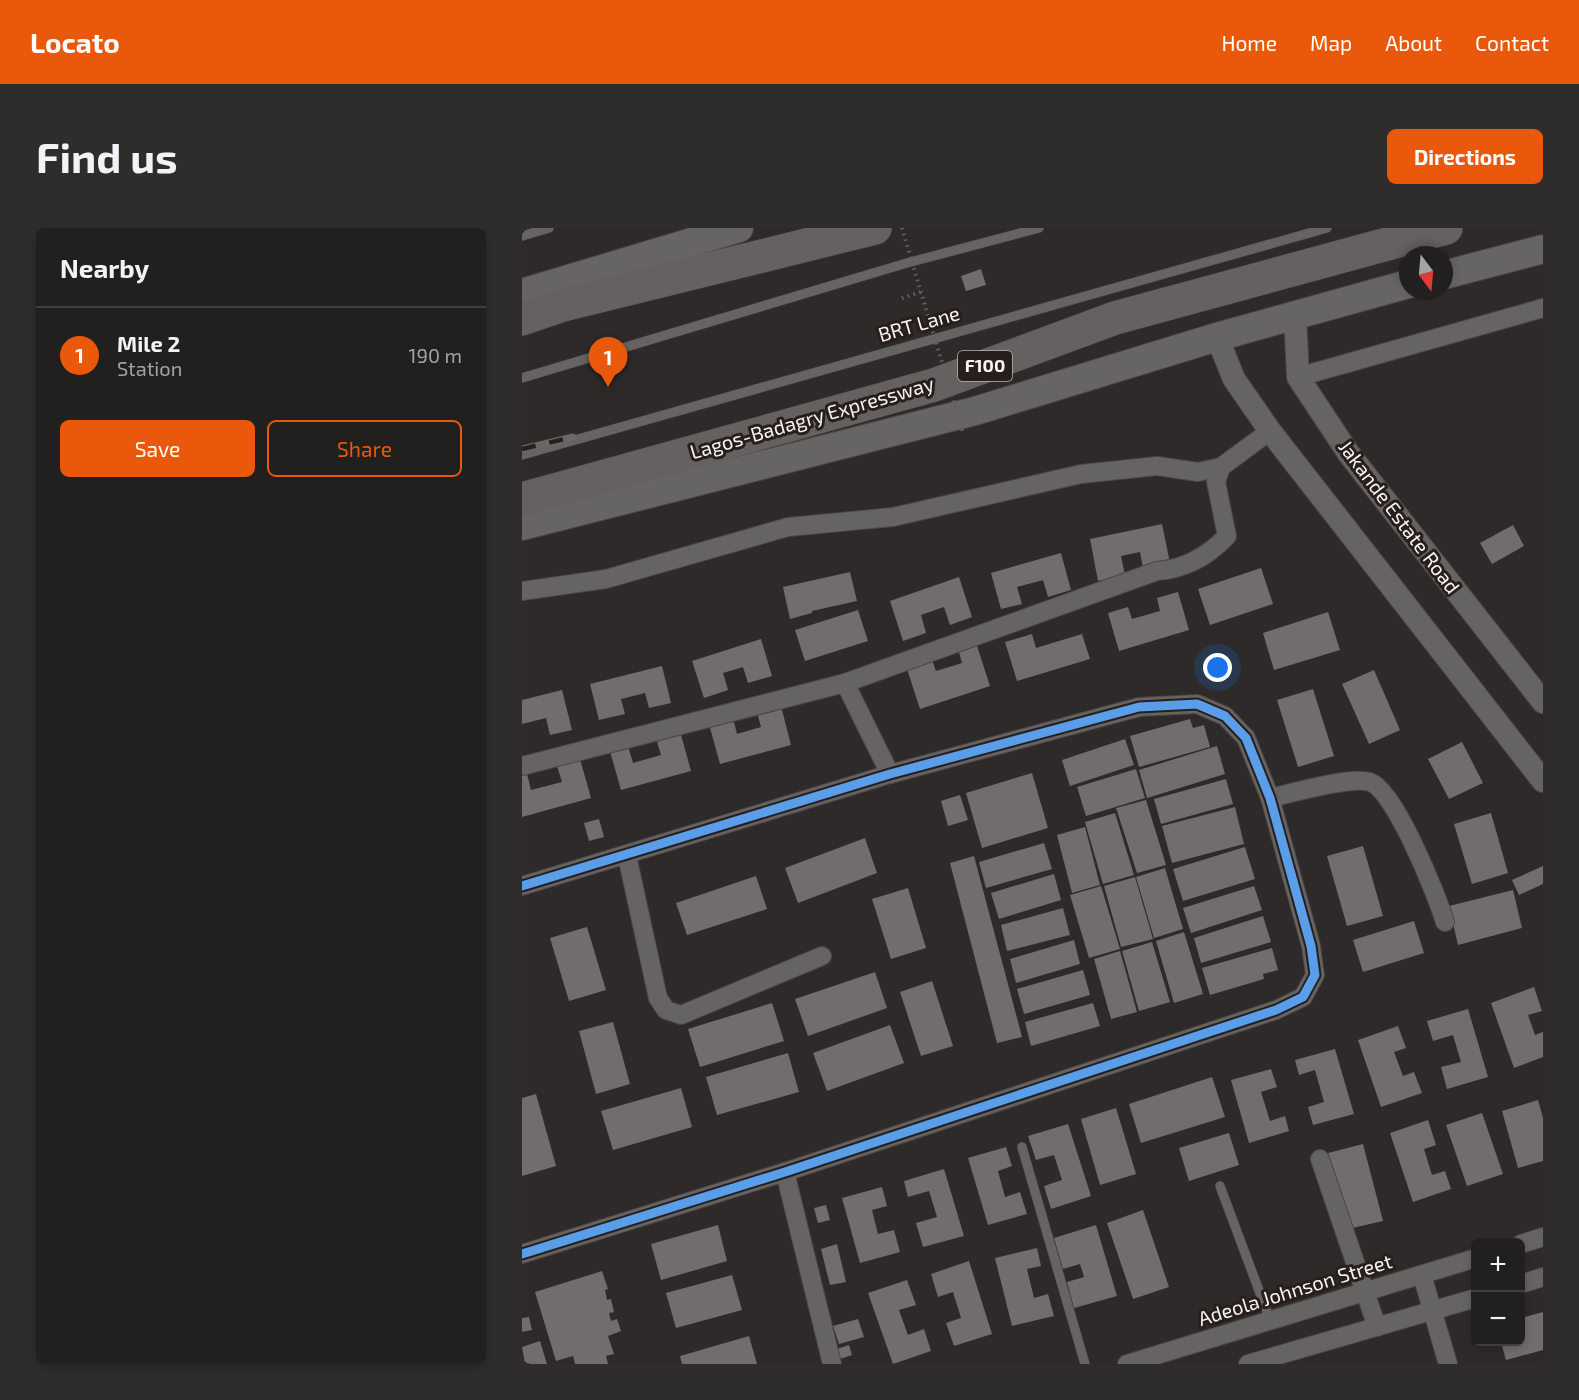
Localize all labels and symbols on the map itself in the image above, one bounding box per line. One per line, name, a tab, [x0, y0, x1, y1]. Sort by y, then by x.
north arrow	[1399, 246, 1453, 300]
street label: BRT Lane	[875, 300, 962, 346]
pin: 1	[588, 338, 628, 387]
road number: F100	[958, 351, 1012, 381]
street label: Lagos-Badagry Expressway	[687, 371, 937, 463]
street label: Jakande Estate Road	[1334, 435, 1465, 598]
your location	[1203, 653, 1232, 682]
street label: Adeola Johnson Street	[1195, 1248, 1395, 1330]

